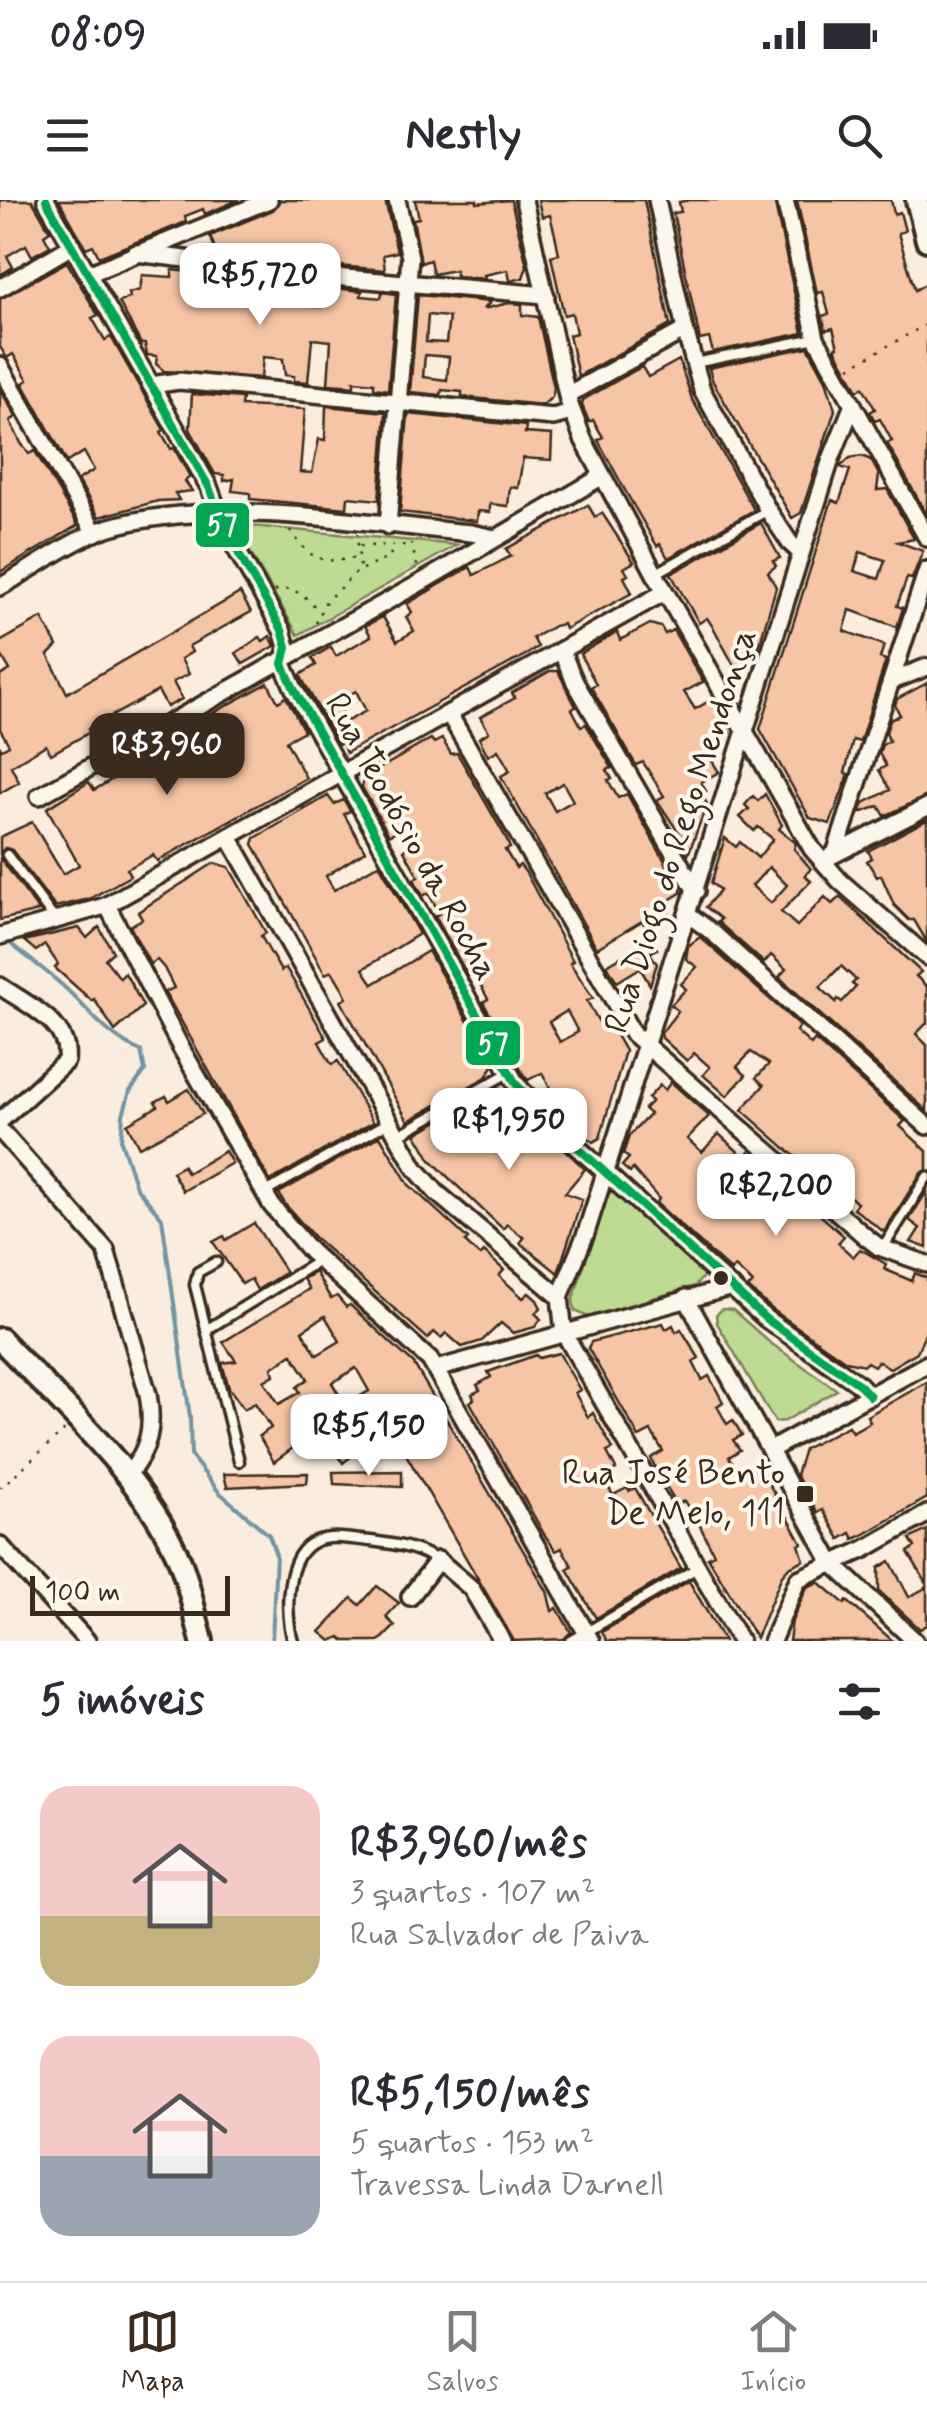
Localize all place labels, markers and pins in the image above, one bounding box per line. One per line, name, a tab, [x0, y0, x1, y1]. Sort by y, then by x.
pin: R$5,720	[168, 243, 352, 328]
pin: R$3,960	[75, 713, 259, 798]
pin: R$1,950	[417, 1088, 601, 1173]
pin: R$2,200	[684, 1154, 868, 1239]
unlabelled marker	[711, 1268, 731, 1288]
pin: R$5,150	[277, 1394, 461, 1479]
place label: Rua José Bento De Melo, 111	[562, 1451, 785, 1537]
marker: Rua José Bento De Melo, 111	[794, 1483, 816, 1505]

